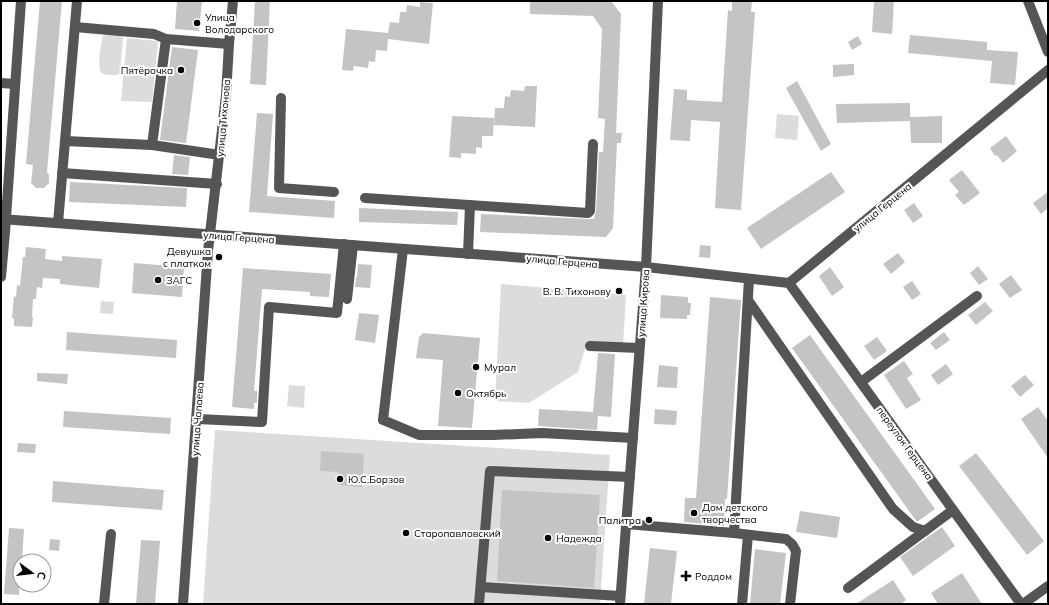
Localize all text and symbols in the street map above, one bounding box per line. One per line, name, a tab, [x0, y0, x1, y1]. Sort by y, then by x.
place label: Улица Володарского	[204, 11, 274, 36]
marker: Улица Володарского	[192, 18, 202, 28]
place label: Пятёрочка	[121, 64, 173, 77]
marker: Пятёрочка	[176, 65, 186, 75]
street label: улица Тихонова	[214, 79, 233, 157]
street label: улица Герцена	[850, 180, 914, 235]
street label: улица Герцена	[203, 229, 275, 246]
place label: Девушка с платком	[163, 245, 211, 270]
marker: Девушка с платком	[214, 252, 224, 262]
street label: улица Герцена	[526, 252, 598, 271]
street label: улица Кирова	[635, 269, 652, 337]
place label: ЗАГС	[166, 274, 192, 287]
marker: ЗАГС	[153, 275, 163, 285]
place label: В. В. Тихонову	[543, 285, 612, 298]
marker: В. В. Тихонову	[614, 286, 624, 296]
place label: Мурал	[484, 361, 516, 374]
marker: Мурал	[471, 362, 481, 372]
street label: улица Чапаева	[188, 382, 207, 456]
place label: Октябрь	[466, 387, 507, 400]
marker: Октябрь	[453, 388, 463, 398]
street label: переулок Герцена	[874, 404, 936, 483]
place label: Ю.С.Борзов	[348, 473, 405, 486]
marker: Ю.С.Борзов	[335, 474, 345, 484]
place label: Дом детского творчества	[702, 501, 768, 526]
marker: Дом детского творчества	[689, 508, 699, 518]
place label: Палитра	[599, 514, 641, 527]
marker: Палитра	[644, 515, 654, 525]
place label: Старопавловский	[414, 527, 501, 540]
marker: Старопавловский	[401, 528, 411, 538]
place label: Надежда	[556, 532, 602, 545]
marker: Надежда	[543, 533, 553, 543]
north arrow	[12, 553, 52, 593]
text: С	[34, 570, 49, 581]
marker: Роддом	[680, 570, 692, 582]
place label: Роддом	[695, 570, 732, 583]

